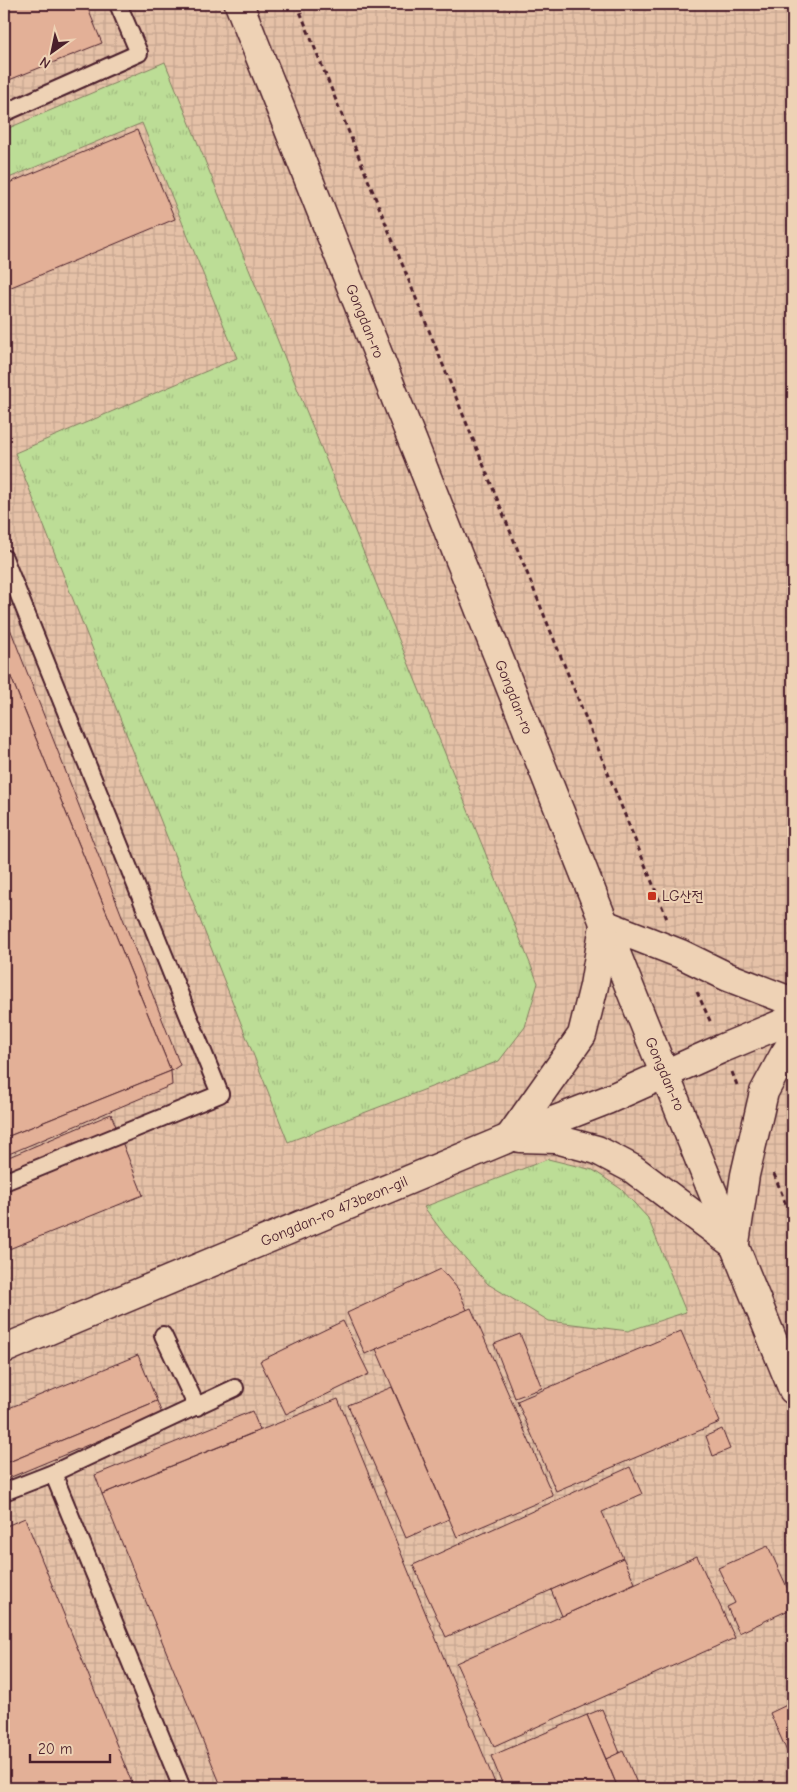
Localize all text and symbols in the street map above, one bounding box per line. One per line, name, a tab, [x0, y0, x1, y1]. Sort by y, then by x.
north arrow	[28, 28, 78, 78]
text: N	[37, 53, 54, 72]
street label: Gongdan-ro	[342, 281, 388, 361]
street label: Gongdan-ro	[491, 657, 537, 737]
place label: LG산전	[662, 887, 704, 905]
marker: LG산전	[646, 890, 658, 902]
street label: Gongdan-ro	[641, 1034, 689, 1114]
street label: Gongdan-ro 473beon-gil	[258, 1172, 410, 1250]
scale bar	[30, 1732, 110, 1764]
text: 20 m	[38, 1740, 72, 1758]

